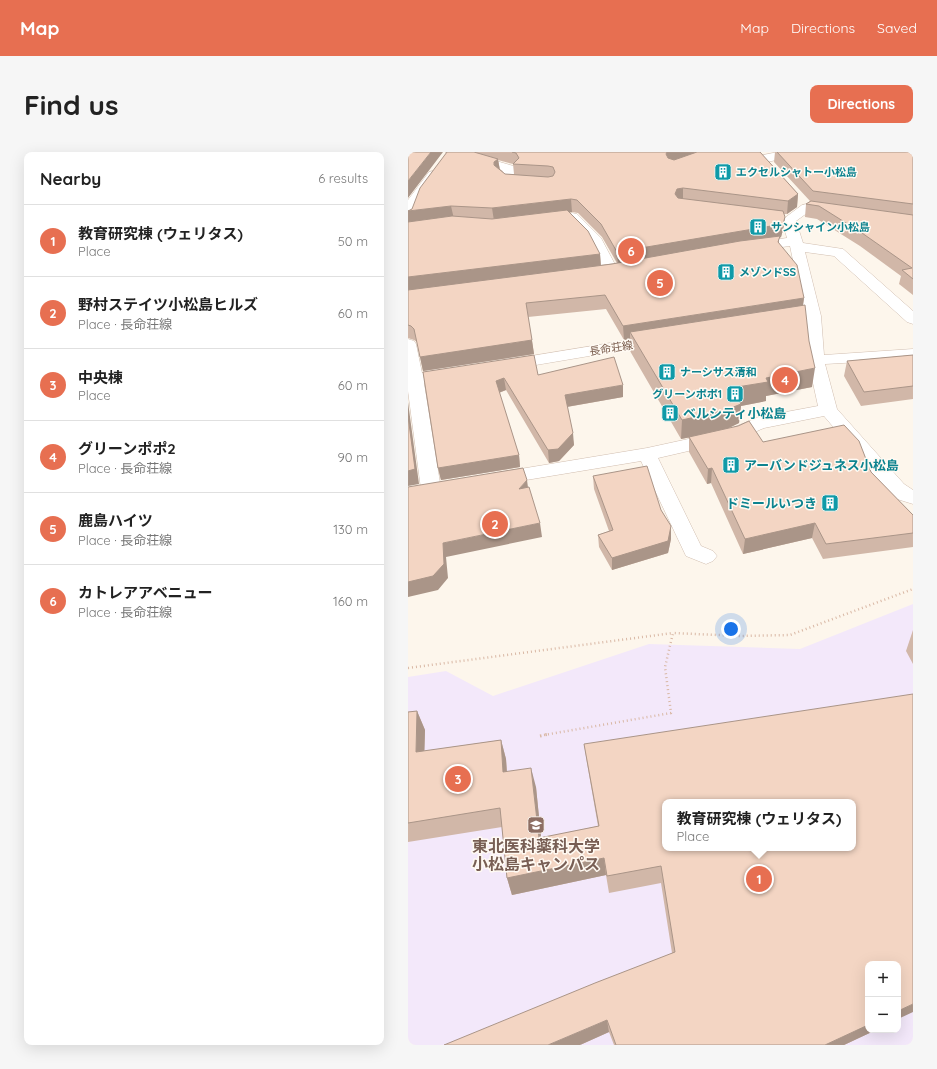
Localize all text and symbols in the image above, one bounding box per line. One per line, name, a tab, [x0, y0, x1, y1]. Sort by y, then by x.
text: Map	[20, 16, 59, 40]
text: Map	[740, 19, 769, 37]
text: Directions	[791, 19, 855, 37]
text: Saved	[877, 19, 917, 37]
button: Directions	[810, 85, 913, 123]
text: Find us	[24, 87, 118, 122]
building icon: エクセルシャトー小松島	[713, 162, 733, 182]
place label: エクセルシャトー小松島	[736, 165, 857, 179]
text: Nearby	[40, 168, 101, 189]
text: 6 results	[318, 170, 368, 186]
building icon: サンシャイン小松島	[748, 217, 768, 237]
place label: サンシャイン小松島	[771, 220, 870, 234]
text: 教育研究棟 (ウェリタス)	[78, 224, 243, 243]
text: 1	[50, 233, 56, 249]
text: 50 m	[338, 233, 368, 249]
pin: 6	[618, 236, 644, 266]
text: Place	[78, 243, 111, 259]
building icon: メゾンドSS	[716, 262, 736, 282]
place label: メゾンドSS	[739, 265, 797, 279]
pin: 5	[647, 268, 673, 298]
text: 野村ステイツ小松島ヒルズ	[78, 295, 258, 314]
text: 2	[49, 305, 57, 321]
text: 60 m	[338, 305, 368, 321]
text: Place · 長命荘線	[78, 316, 172, 332]
street label: 長命荘線	[588, 338, 634, 358]
building icon: ナーシサス清和	[657, 362, 677, 382]
place label: ナーシサス清和	[680, 365, 757, 379]
pin: 4	[772, 365, 798, 395]
text: 中央棟	[78, 368, 123, 387]
text: 3	[50, 377, 56, 393]
text: 60 m	[338, 377, 368, 393]
building icon: グリーンポポ1	[725, 384, 745, 404]
text: Place	[78, 387, 111, 403]
place label: グリーンポポ1	[652, 387, 722, 401]
building icon: ベルシティ小松島	[660, 403, 680, 423]
place label: ベルシティ小松島	[683, 405, 786, 421]
text: グリーンポポ2	[78, 439, 176, 458]
text: 4	[49, 449, 57, 465]
text: 90 m	[338, 449, 368, 465]
building icon: アーバンドジュネス小松島	[721, 455, 741, 475]
place label: アーバンドジュネス小松島	[744, 457, 899, 473]
text: Place · 長命荘線	[78, 460, 172, 476]
building icon: ドミールいつき	[820, 493, 840, 513]
place label: ドミールいつき	[726, 495, 817, 511]
pin: 2	[482, 509, 508, 539]
text: 鹿島ハイツ	[78, 511, 153, 530]
text: 5	[49, 521, 57, 537]
text: 130 m	[333, 521, 368, 537]
text: Place · 長命荘線	[78, 532, 172, 548]
text: カトレアアベニュー	[78, 583, 213, 602]
text: 6	[49, 593, 57, 609]
text: 160 m	[333, 593, 368, 609]
text: Place · 長命荘線	[78, 604, 172, 620]
your location	[721, 619, 741, 639]
pin: 3	[445, 764, 471, 794]
popup	[662, 799, 856, 851]
text: 教育研究棟 (ウェリタス)	[677, 809, 841, 828]
school or university icon: 東北医科薬科大学 小松島キャンパス	[526, 815, 546, 835]
text: Place	[677, 828, 709, 844]
place label: 東北医科薬科大学 小松島キャンパス	[472, 836, 600, 874]
pin: 1	[746, 864, 772, 894]
map controls	[865, 961, 901, 1033]
button: +	[865, 961, 901, 997]
button: −	[865, 997, 901, 1033]

